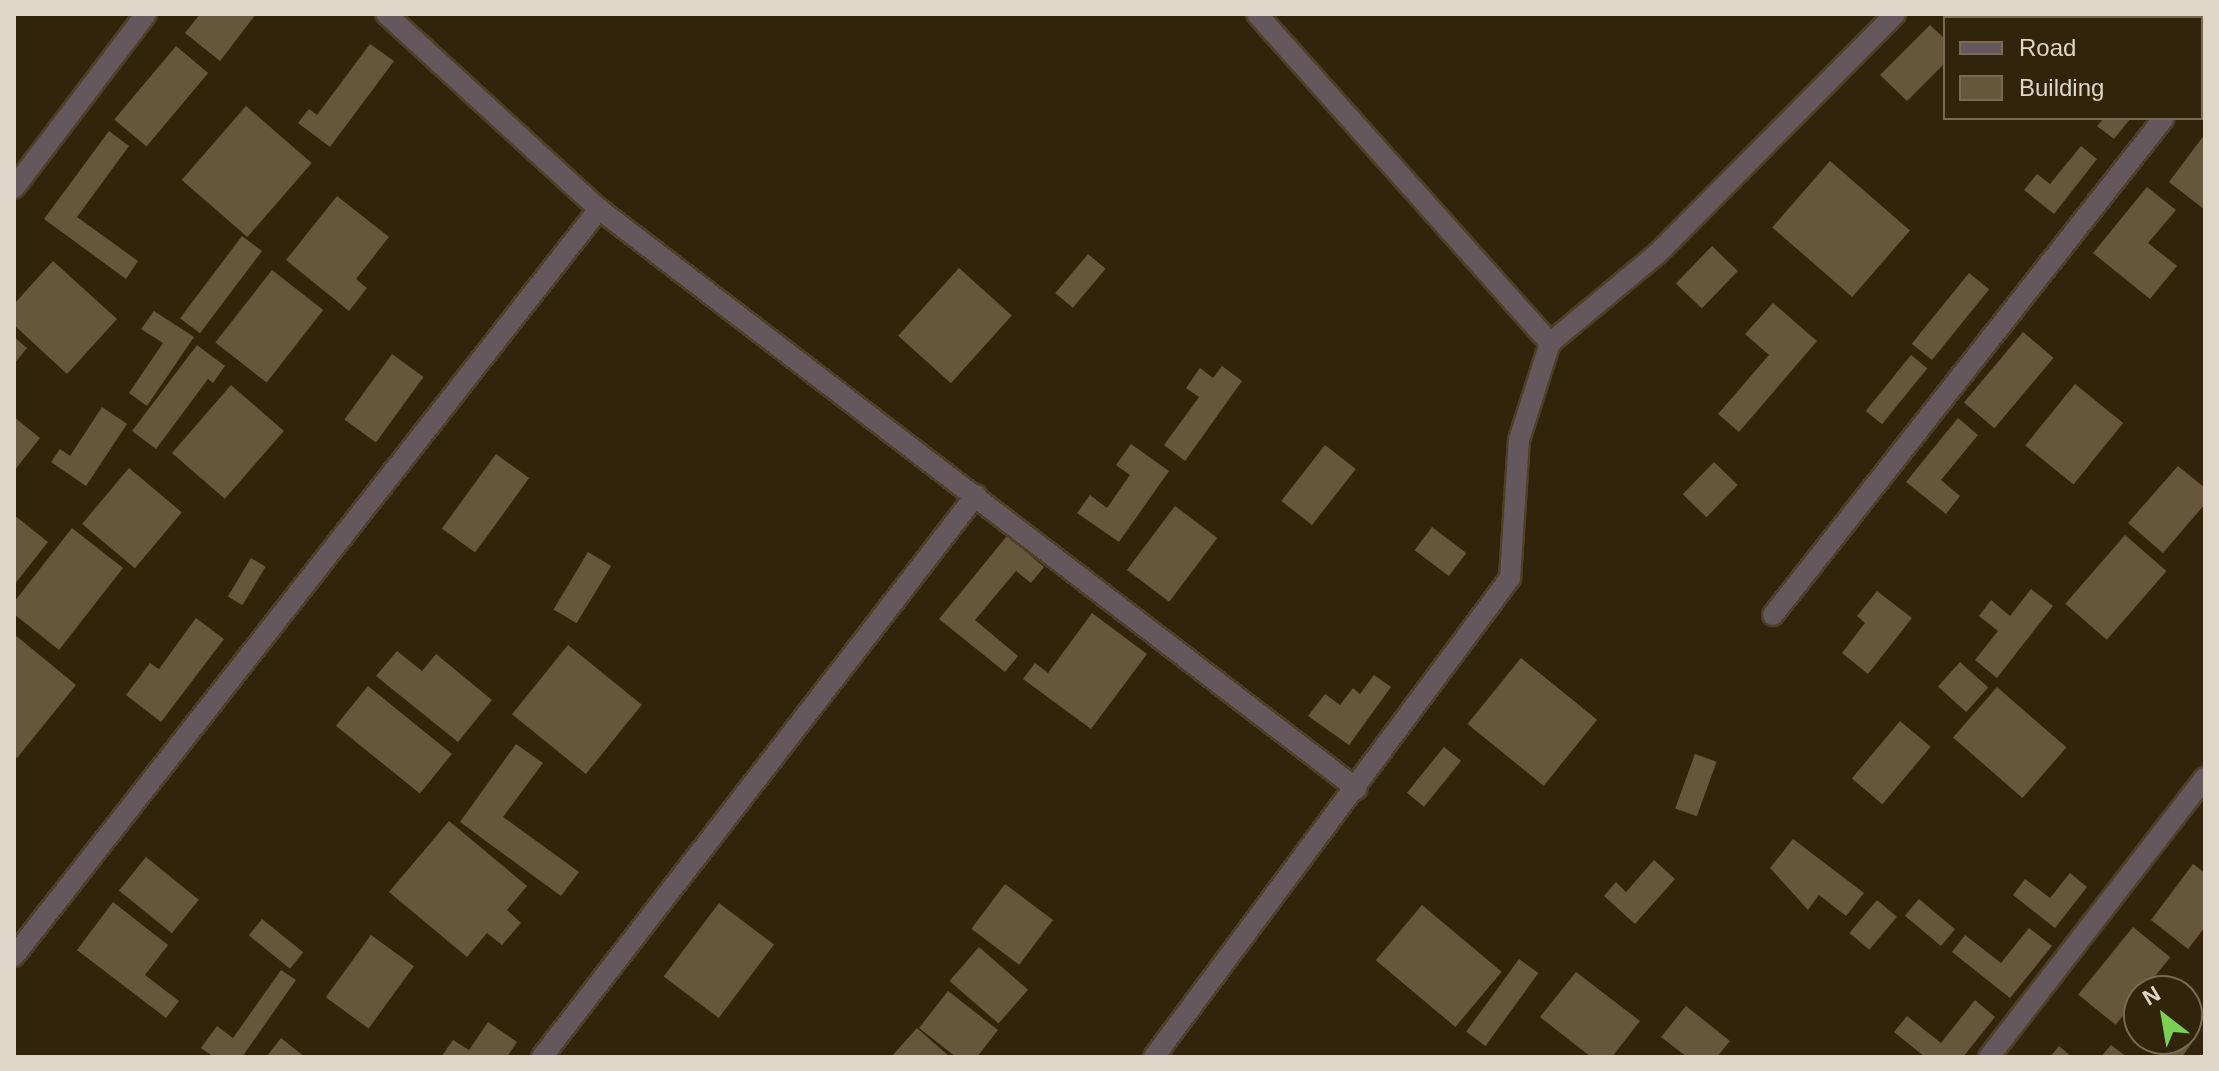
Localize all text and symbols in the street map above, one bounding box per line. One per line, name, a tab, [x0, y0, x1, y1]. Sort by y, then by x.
legend	[1943, 16, 2203, 120]
text: Road	[2019, 34, 2076, 61]
text: Building	[2019, 74, 2104, 101]
north arrow	[2123, 975, 2203, 1055]
text: N	[2138, 981, 2165, 1011]

